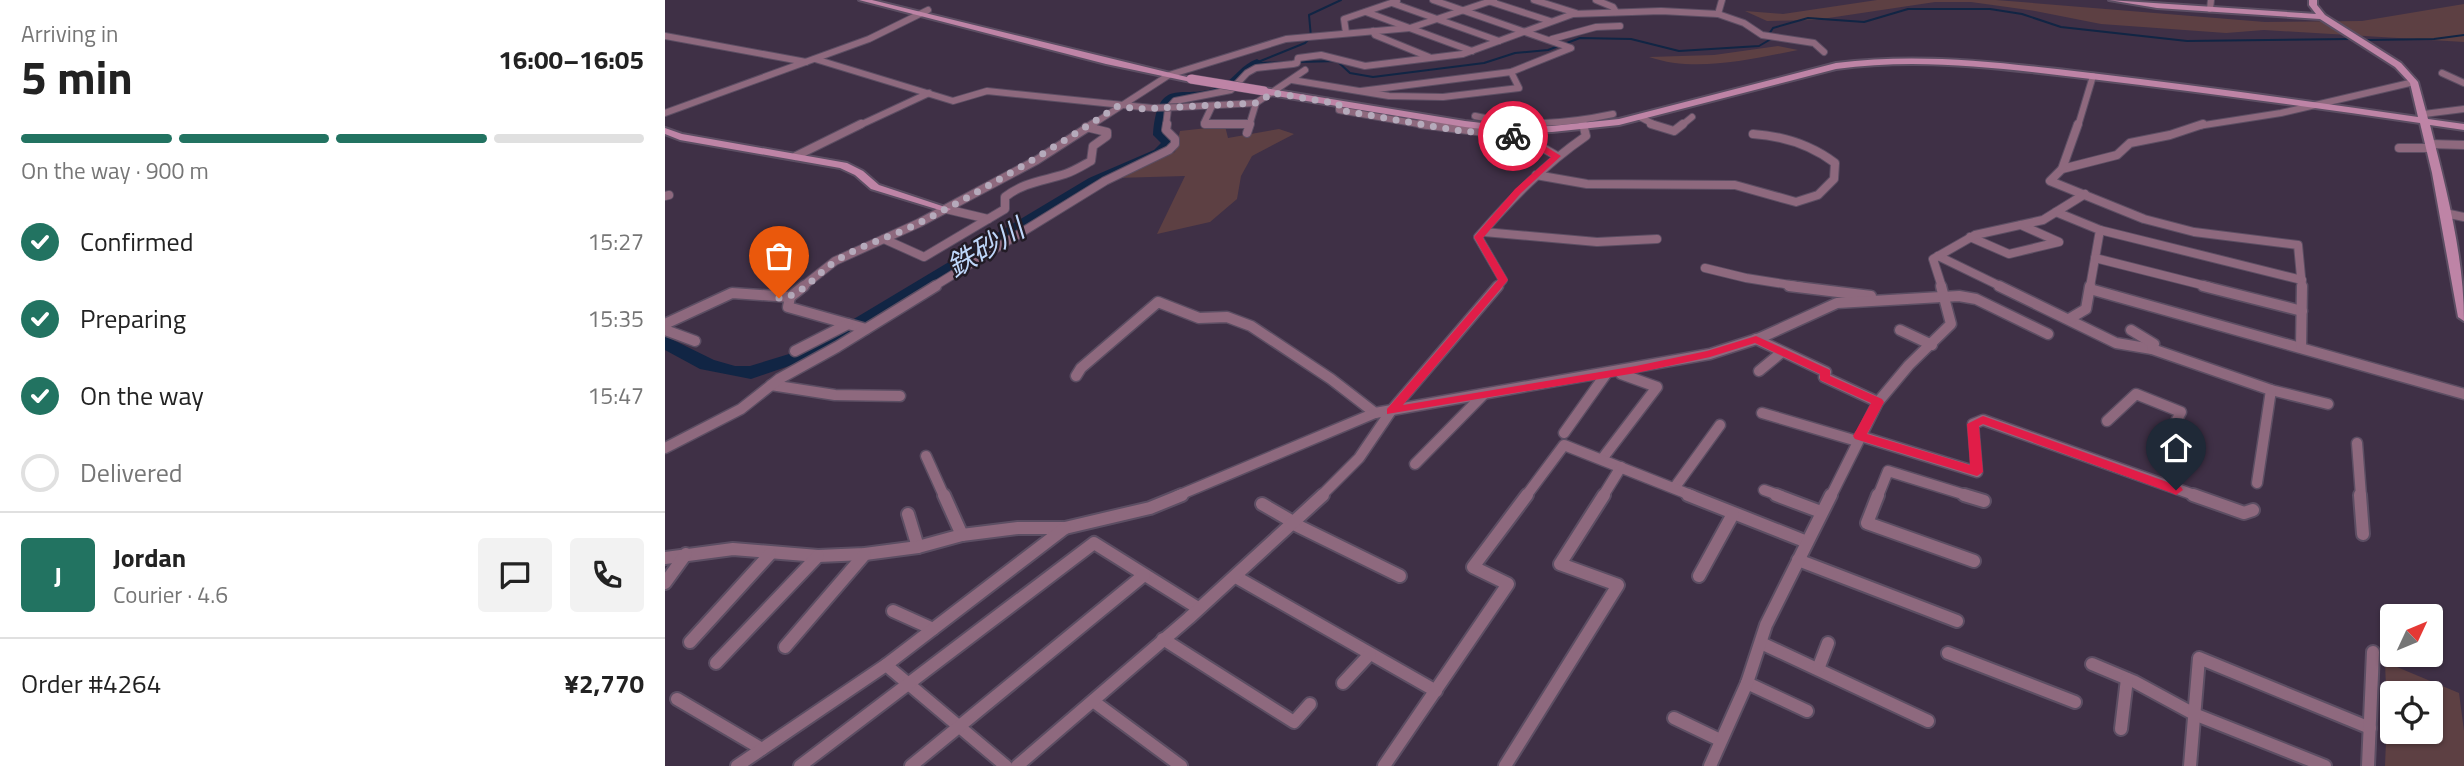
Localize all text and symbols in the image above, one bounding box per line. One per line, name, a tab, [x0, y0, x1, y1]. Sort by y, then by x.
text: Arriving in	[21, 16, 118, 51]
text: 16:00–16:05	[498, 40, 644, 79]
text: 5 min	[21, 42, 133, 112]
courier	[1478, 101, 1548, 171]
icon: bike	[1494, 117, 1532, 155]
text: On the way · 900 m	[21, 153, 209, 188]
water label: 鉄砂川	[938, 205, 1035, 287]
text: Confirmed	[80, 222, 194, 261]
icon: check	[21, 223, 59, 261]
text: 15:27	[587, 224, 644, 259]
pin	[749, 226, 809, 298]
icon: bag	[760, 237, 798, 275]
text: Preparing	[80, 299, 186, 338]
icon: check	[21, 300, 59, 338]
text: 15:35	[587, 301, 644, 336]
text: On the way	[80, 376, 204, 415]
icon: check	[21, 377, 59, 415]
text: 15:47	[587, 378, 644, 413]
pin	[2146, 418, 2206, 490]
icon: home	[2157, 429, 2195, 467]
text: Delivered	[80, 453, 183, 492]
text: Jordan	[113, 538, 186, 577]
button: chat	[478, 538, 552, 612]
button: phone	[570, 538, 644, 612]
text: J	[54, 556, 62, 595]
text: Courier · 4.6	[113, 577, 228, 612]
north arrow	[2380, 604, 2443, 667]
map controls	[2380, 604, 2443, 744]
text: Order #4264	[21, 664, 161, 703]
text: ¥2,770	[564, 664, 644, 703]
button: locate	[2380, 681, 2443, 744]

